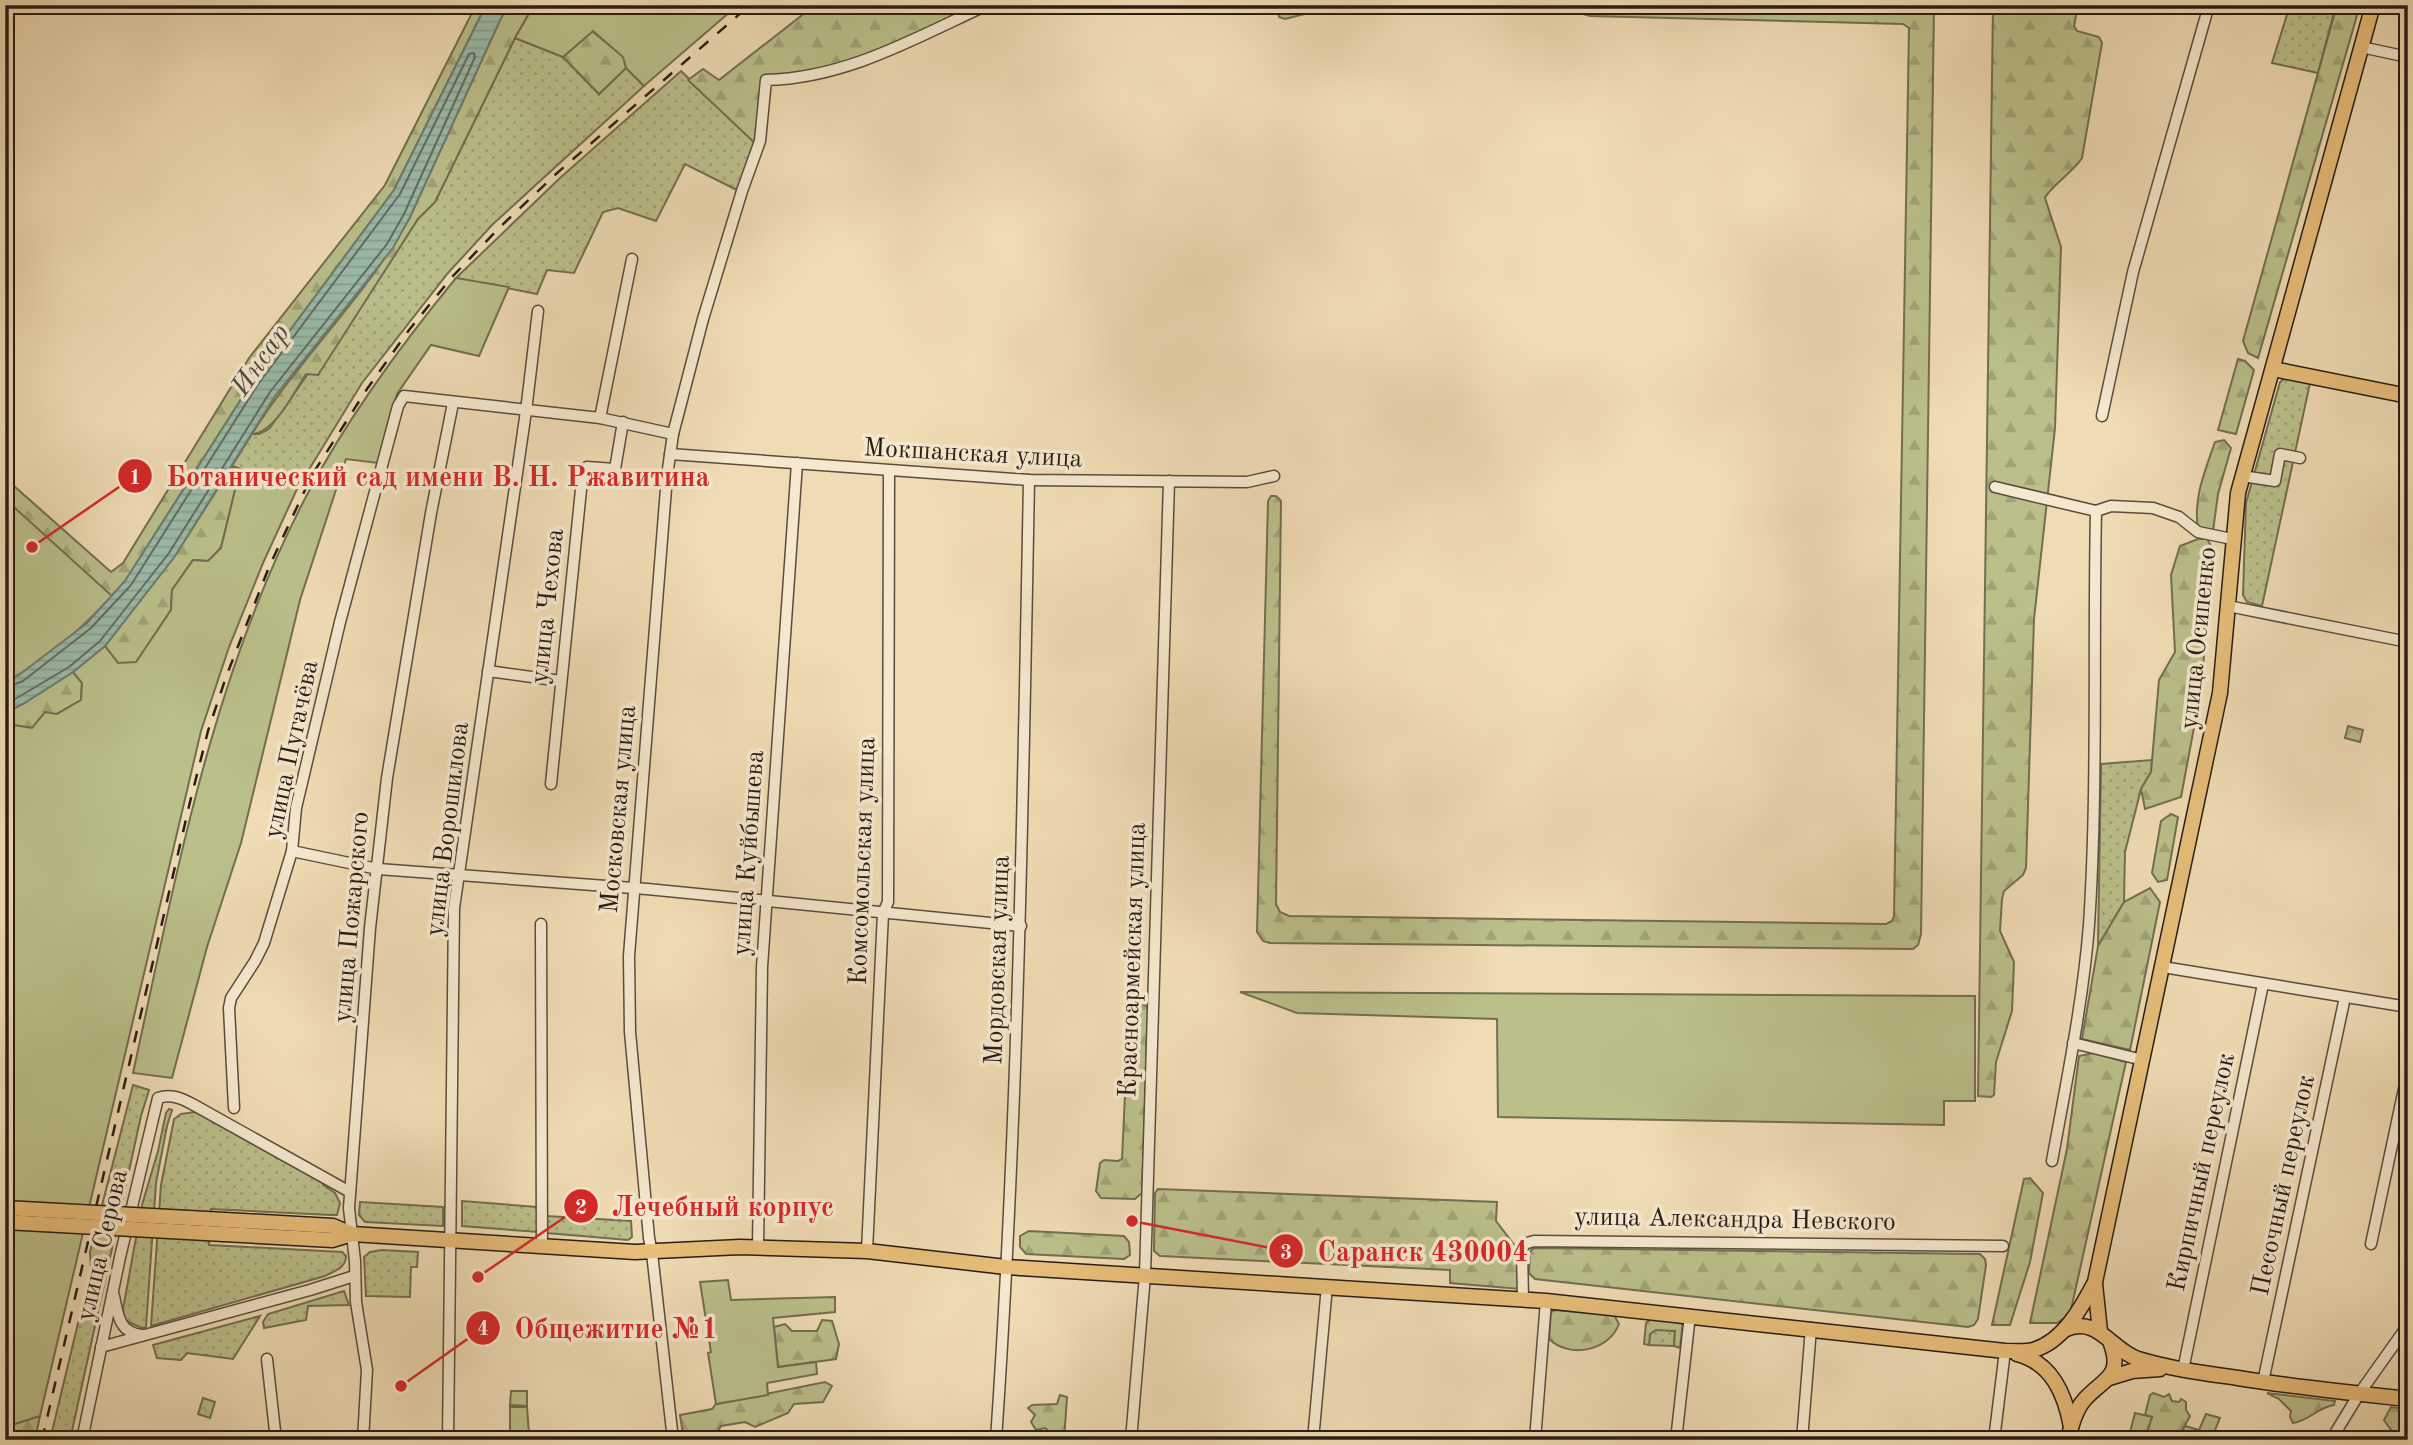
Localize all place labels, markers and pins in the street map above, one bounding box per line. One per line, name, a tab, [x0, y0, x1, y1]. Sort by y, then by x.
callout: Ботанический сад имени В. Н. Ржавитина	[117, 452, 724, 501]
callout: Лечебный корпус	[563, 1182, 849, 1231]
callout: Саранск 430004	[1268, 1227, 1543, 1276]
callout: Общежитие №1	[466, 1304, 732, 1353]

